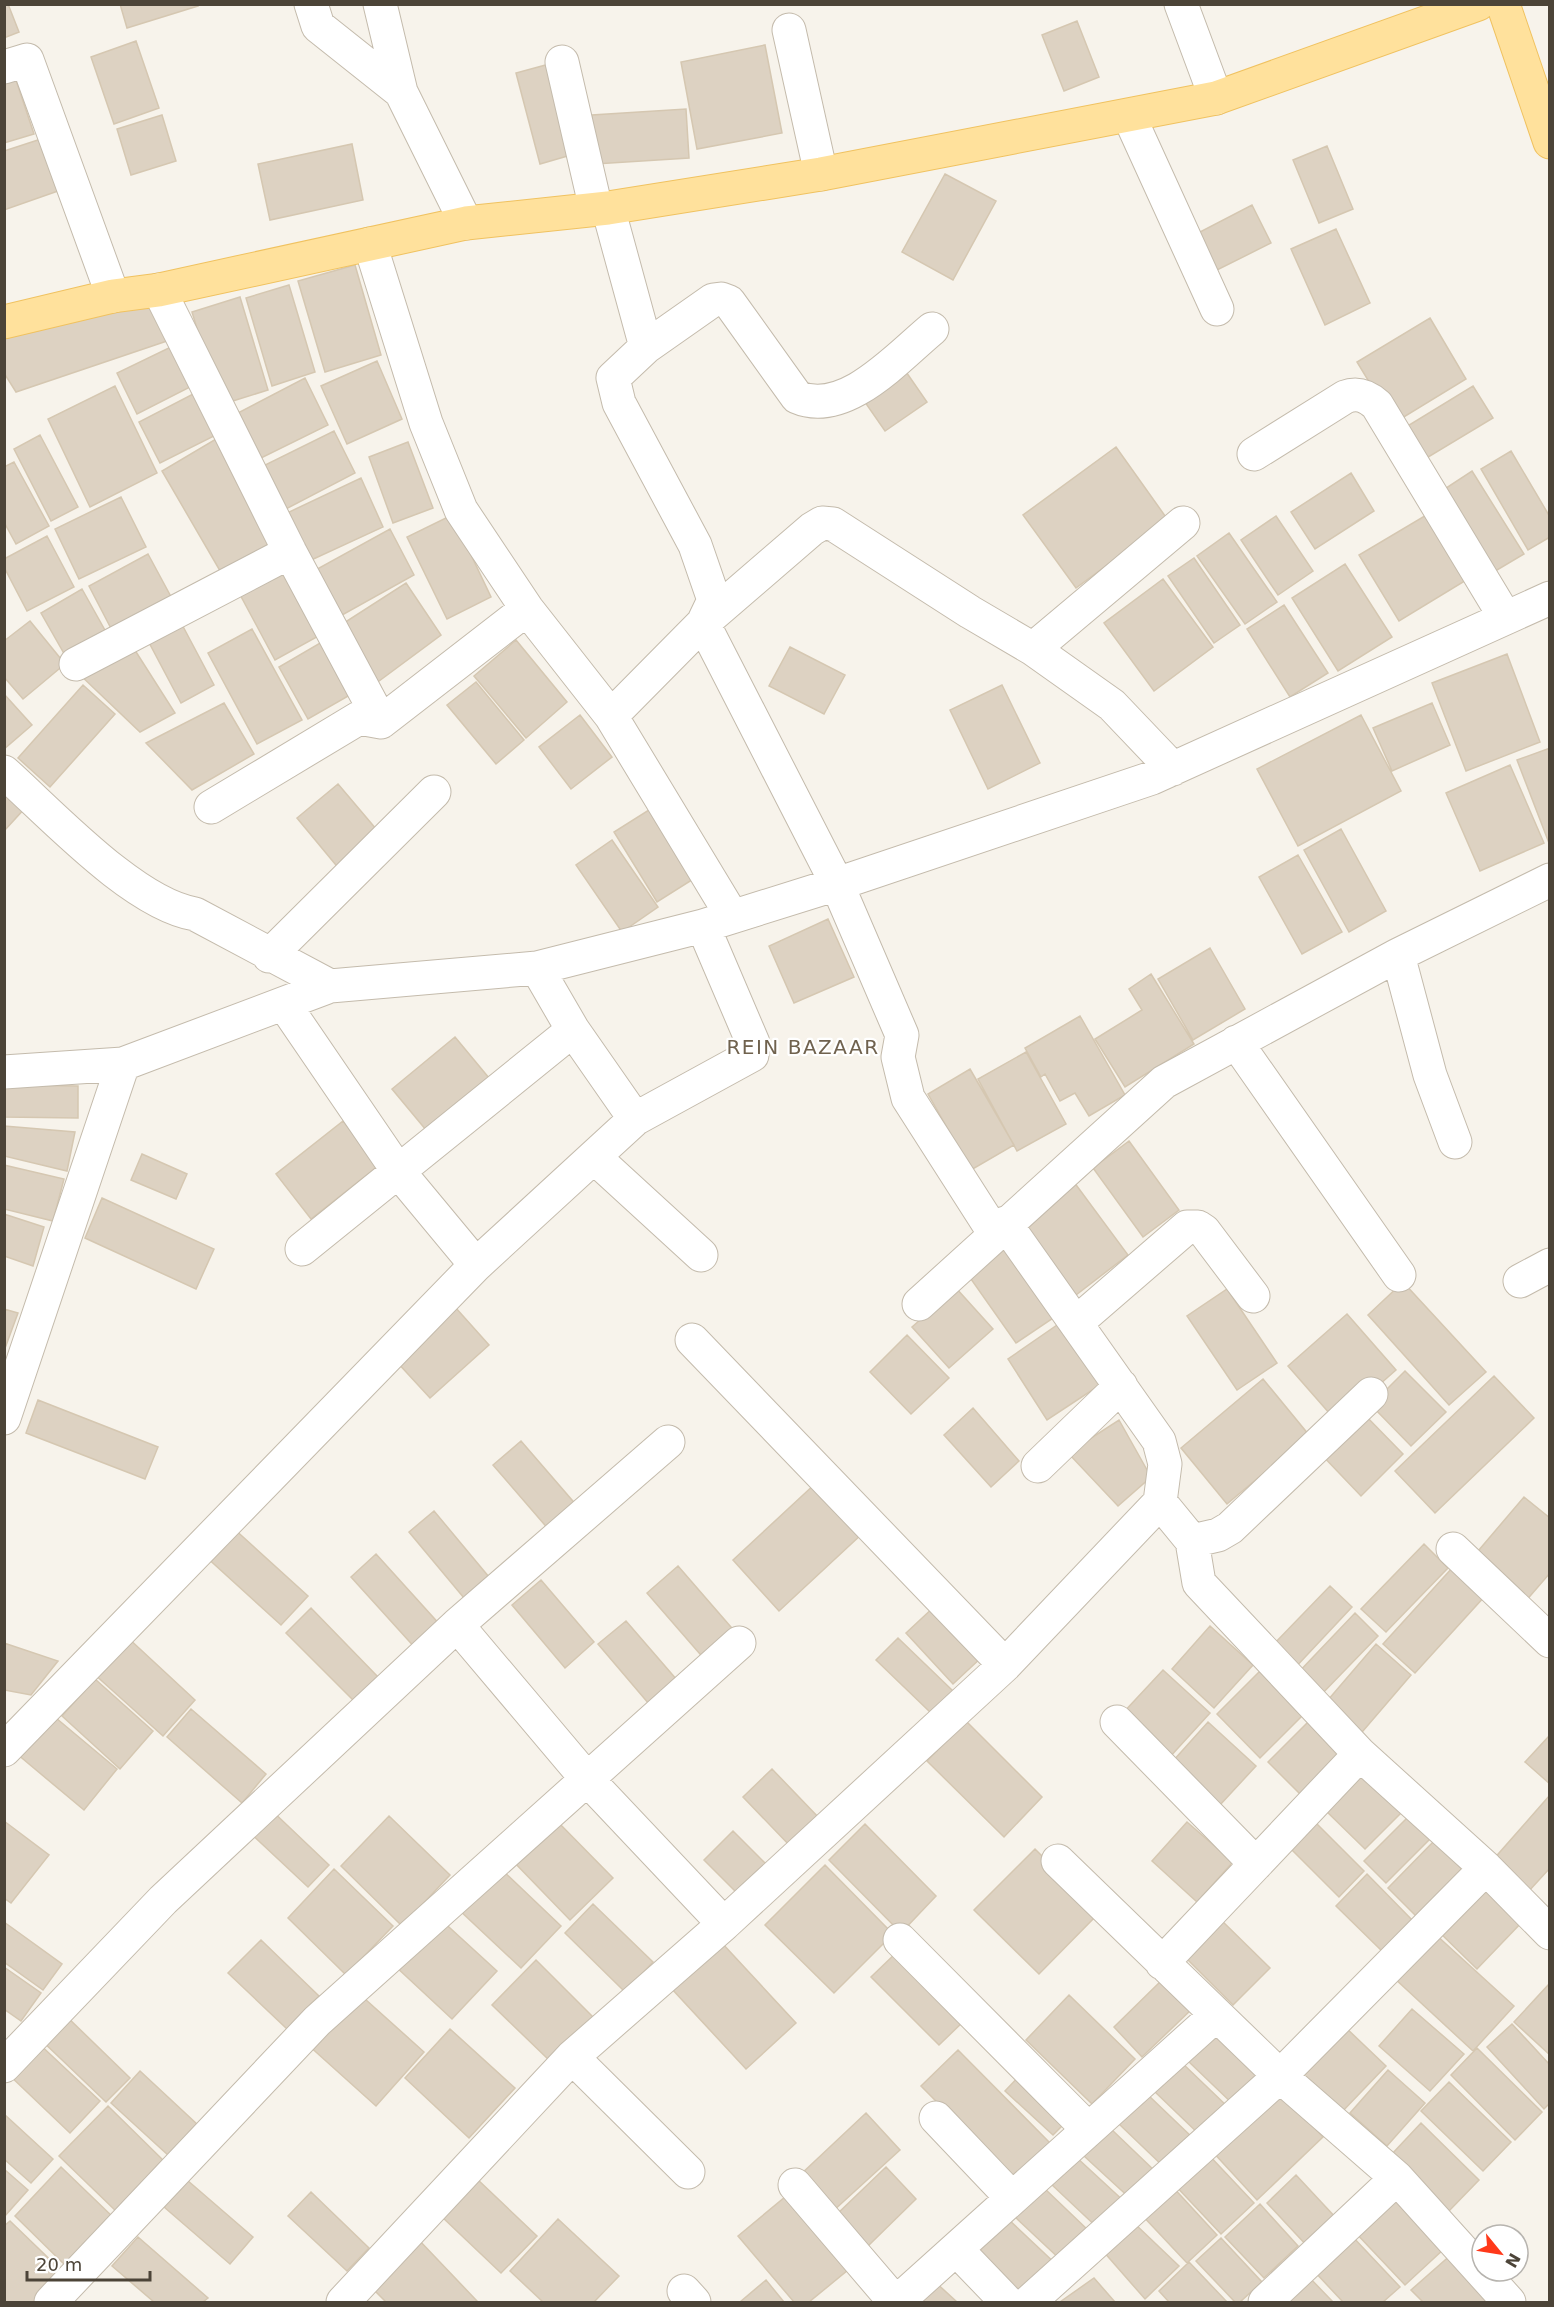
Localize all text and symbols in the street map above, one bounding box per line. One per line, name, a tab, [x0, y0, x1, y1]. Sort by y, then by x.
district label: REIN BAZAAR	[726, 1035, 880, 1059]
north arrow	[1470, 2223, 1530, 2283]
scale bar	[27, 2244, 150, 2282]
text: N	[1501, 2250, 1524, 2271]
text: 20 m	[36, 2254, 82, 2275]

